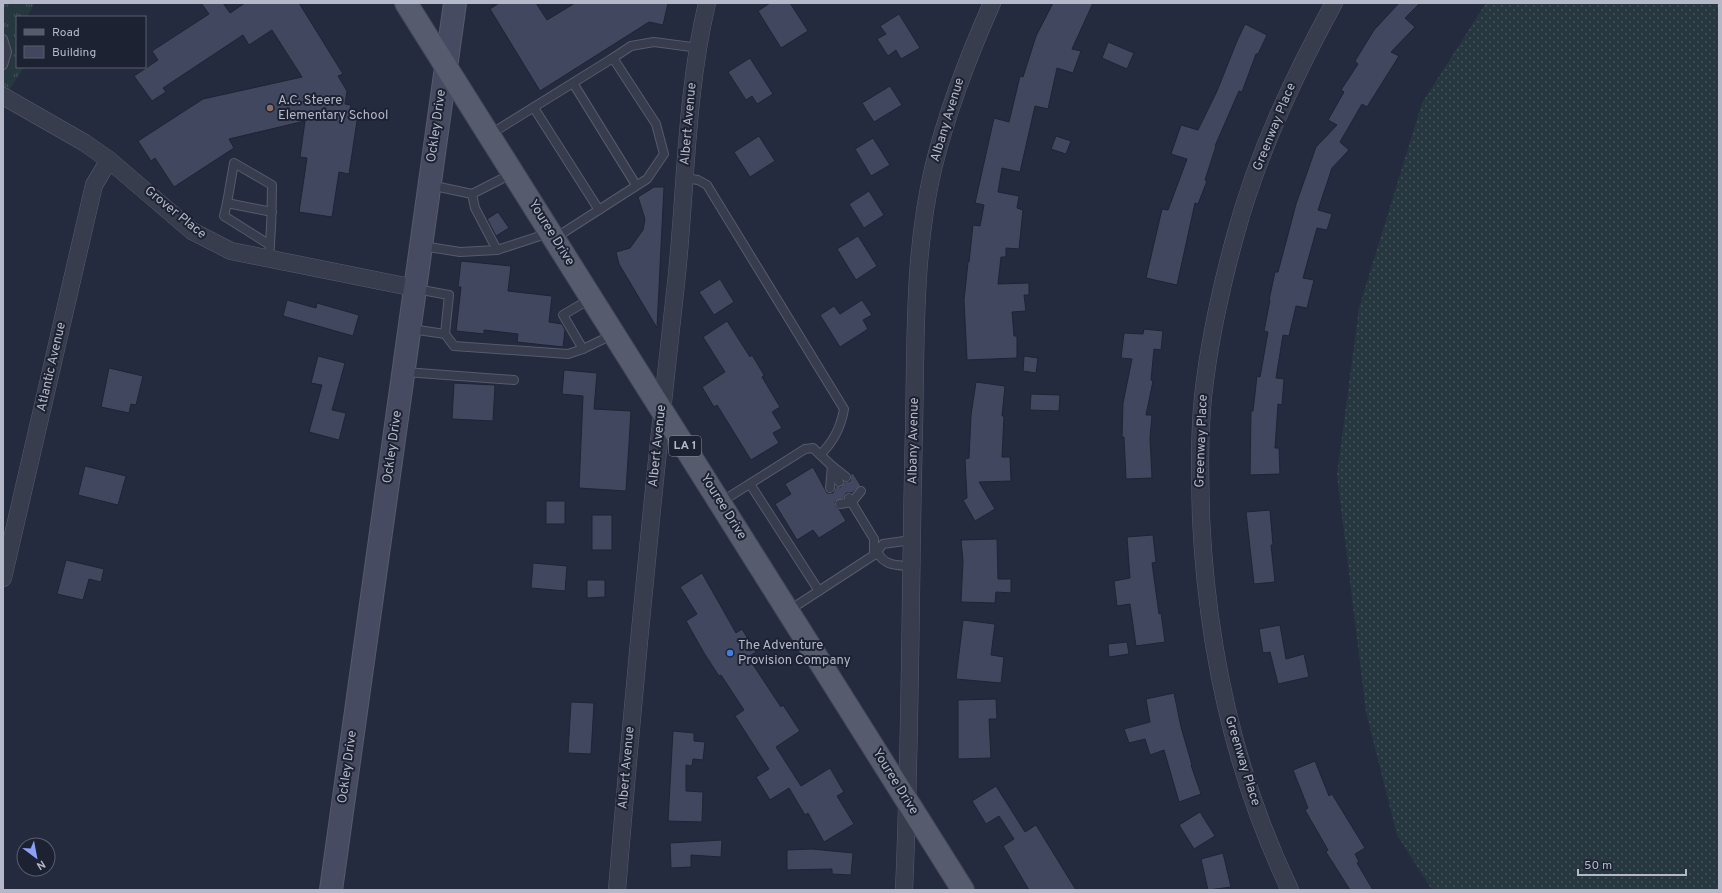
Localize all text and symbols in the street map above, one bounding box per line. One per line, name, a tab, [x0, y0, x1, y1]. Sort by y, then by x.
legend	[16, 16, 146, 68]
text: Road	[52, 25, 80, 41]
text: Building	[52, 45, 96, 61]
street label: Albany Avenue	[928, 76, 968, 164]
street label: Greenway Place	[1250, 81, 1300, 173]
street label: Albert Avenue	[677, 82, 701, 166]
street label: Ockley Drive	[424, 88, 450, 164]
place label: A.C. Steere Elementary School	[278, 93, 388, 124]
marker: A.C. Steere Elementary School	[265, 103, 275, 113]
street label: Grover Place	[141, 183, 209, 243]
street label: Youree Drive	[524, 197, 578, 269]
street label: Atlantic Avenue	[34, 321, 70, 413]
street label: Greenway Place	[1192, 394, 1212, 488]
street label: Albany Avenue	[905, 397, 923, 485]
street label: Albert Avenue	[646, 404, 670, 488]
street label: Ockley Drive	[380, 409, 406, 485]
road number: LA 1	[669, 436, 701, 456]
street label: Youree Drive	[696, 471, 750, 543]
place label: The Adventure Provision Company	[738, 638, 851, 669]
marker: The Adventure Provision Company	[725, 648, 735, 658]
street label: Greenway Place	[1221, 714, 1263, 808]
street label: Albert Avenue	[615, 726, 639, 810]
street label: Ockley Drive	[335, 729, 361, 805]
street label: Youree Drive	[868, 746, 922, 818]
north arrow	[16, 837, 56, 877]
scale bar	[1578, 851, 1686, 877]
text: N	[34, 857, 48, 873]
text: 50 m	[1584, 858, 1612, 874]

